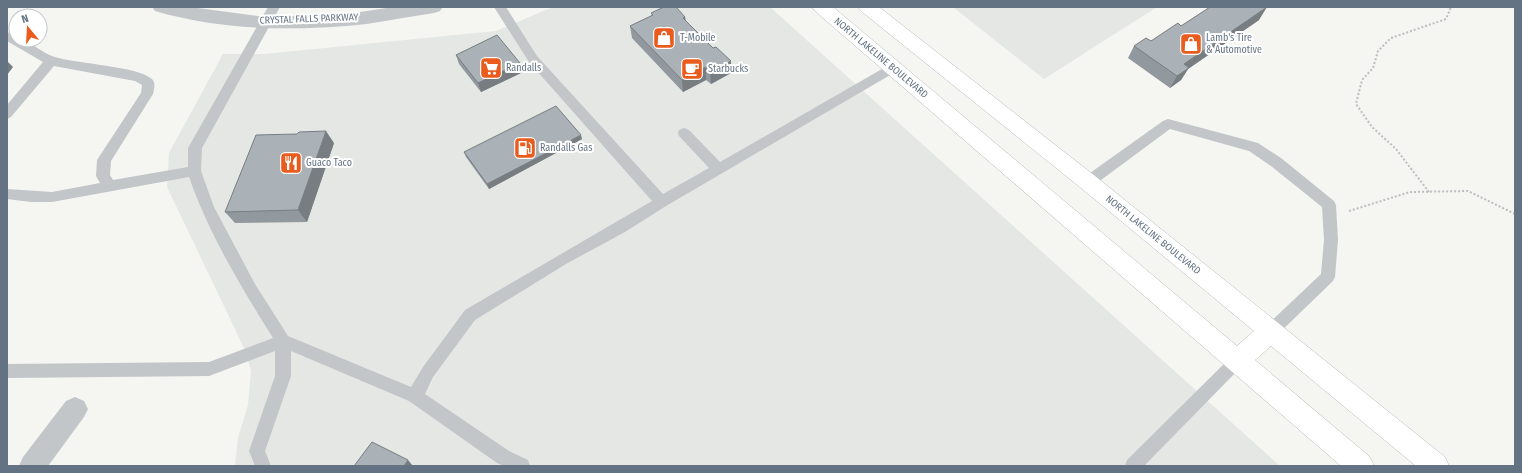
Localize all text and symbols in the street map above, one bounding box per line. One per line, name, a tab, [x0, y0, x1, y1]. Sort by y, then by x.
north arrow	[8, 8, 48, 48]
street label: CRYSTAL FALLS PARKWAY	[259, 11, 359, 27]
text: N	[20, 12, 30, 26]
street label: NORTH LAKELINE BOULEVARD	[832, 15, 930, 101]
shop icon: T-Mobile	[651, 25, 677, 51]
shop icon: Lamb's Tire & Automotive	[1178, 31, 1204, 57]
place label: T-Mobile	[680, 32, 716, 44]
place label: Lamb's Tire & Automotive	[1206, 32, 1262, 56]
supermarket icon: Randalls	[478, 55, 504, 81]
cafe icon: Starbucks	[679, 56, 705, 82]
place label: Randalls	[506, 62, 541, 74]
place label: Starbucks	[708, 63, 748, 75]
fuel station icon: Randalls Gas	[512, 135, 538, 161]
place label: Randalls Gas	[540, 142, 592, 154]
restaurant icon: Guaco Taco	[278, 150, 304, 176]
place label: Guaco Taco	[306, 157, 352, 169]
street label: NORTH LAKELINE BOULEVARD	[1103, 193, 1203, 277]

